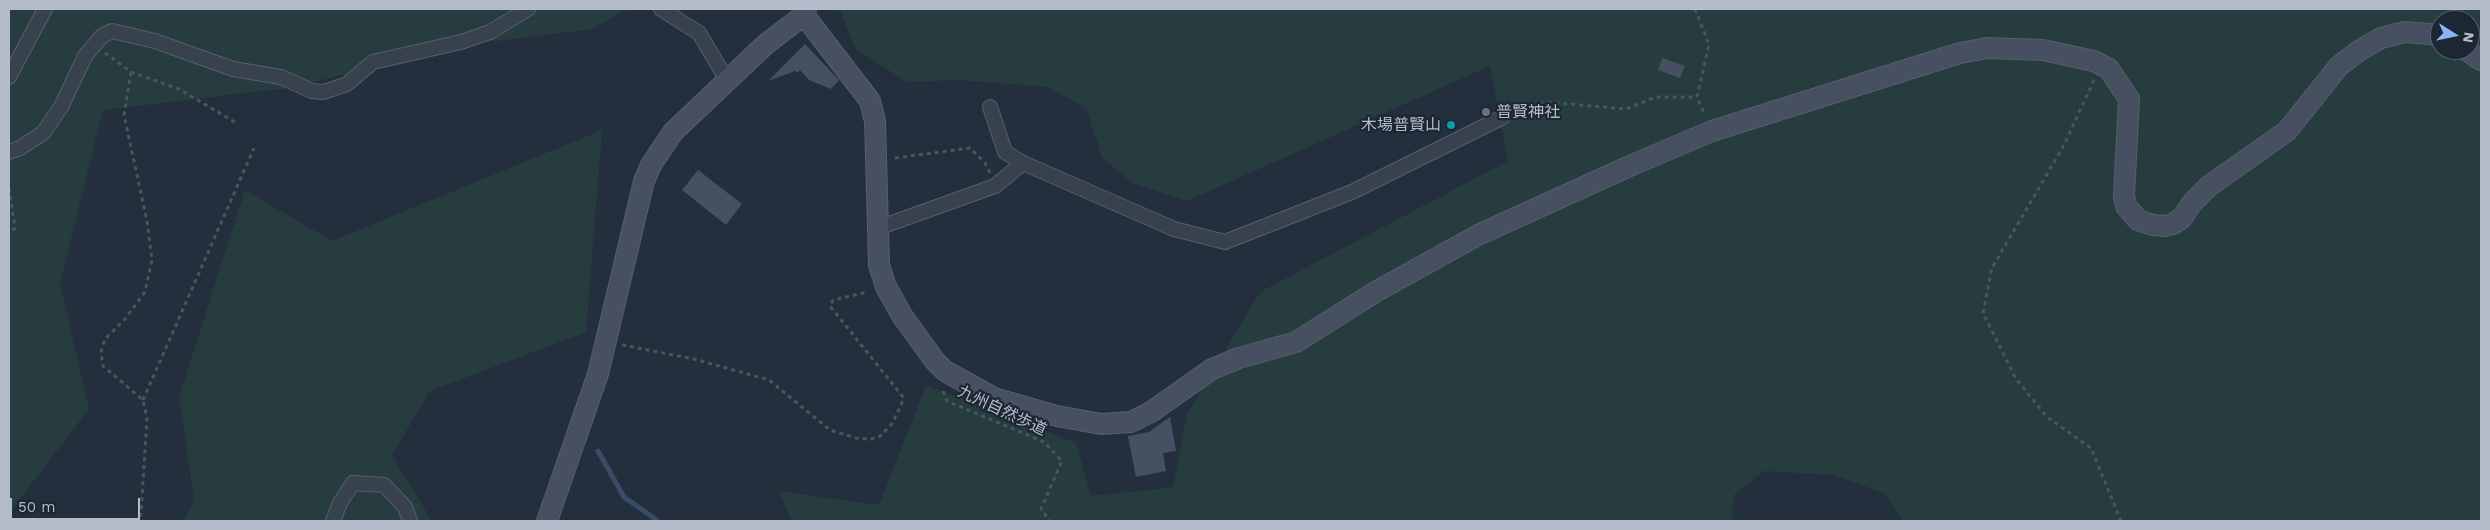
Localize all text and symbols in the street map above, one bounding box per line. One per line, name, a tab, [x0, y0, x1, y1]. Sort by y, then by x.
north arrow	[2430, 10, 2480, 60]
text: N	[2460, 31, 2478, 44]
place label: 普賢神社	[1496, 102, 1560, 122]
marker: 普賢神社	[1480, 106, 1492, 118]
place label: 木場普賢山	[1361, 115, 1441, 135]
marker: 木場普賢山	[1445, 119, 1457, 131]
street label: 九州自然歩道	[954, 382, 1050, 440]
scale bar	[12, 488, 142, 520]
text: 50 m	[18, 498, 55, 516]

